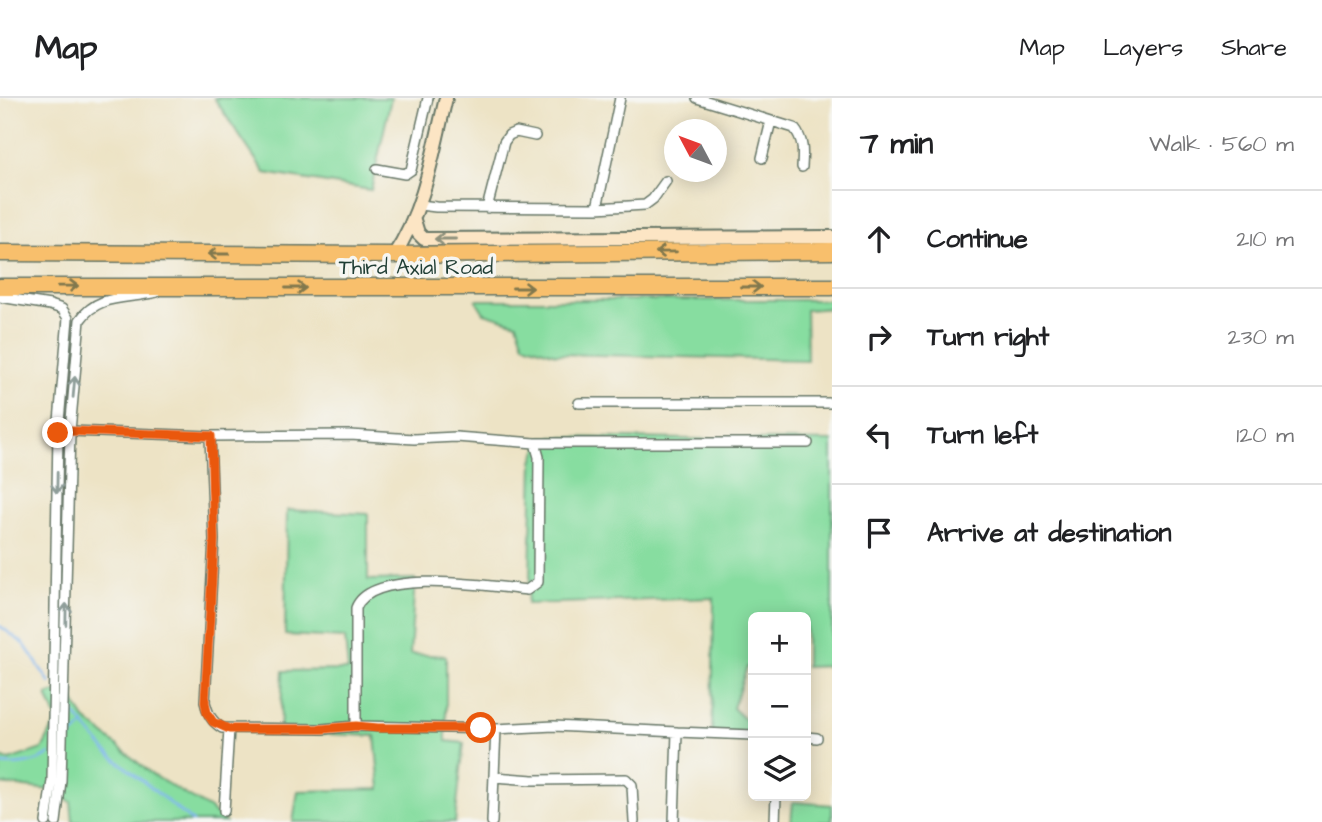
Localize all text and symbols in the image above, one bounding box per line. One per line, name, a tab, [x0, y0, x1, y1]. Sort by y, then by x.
text: Map	[35, 25, 97, 71]
text: Map	[1020, 31, 1065, 65]
text: Layers	[1103, 31, 1183, 65]
text: Share	[1221, 31, 1287, 65]
north arrow	[664, 119, 727, 182]
text: 7 min	[860, 123, 933, 165]
text: Walk · 560 m	[1149, 128, 1294, 160]
icon: ahead	[860, 220, 898, 258]
text: Continue	[927, 221, 1028, 257]
text: 210 m	[1236, 223, 1294, 255]
one-way arrow	[434, 232, 457, 246]
one-way arrow	[655, 245, 678, 259]
one-way arrow	[207, 247, 230, 261]
street label: Third Axial Road	[339, 253, 494, 282]
one-way arrow	[56, 279, 79, 293]
one-way arrow	[739, 280, 762, 294]
one-way arrow	[284, 281, 307, 295]
one-way arrow	[511, 281, 534, 295]
icon: right	[860, 318, 898, 356]
text: Turn right	[927, 319, 1049, 355]
text: 230 m	[1228, 321, 1294, 353]
one-way arrow	[68, 376, 81, 399]
icon: left	[860, 416, 898, 454]
route end	[42, 417, 73, 448]
text: Turn left	[927, 417, 1038, 453]
text: 120 m	[1236, 419, 1294, 451]
one-way arrow	[50, 472, 64, 495]
icon: arrive	[860, 514, 898, 552]
text: Arrive at destination	[927, 515, 1172, 551]
one-way arrow	[59, 603, 73, 626]
map controls	[748, 612, 811, 801]
button: +	[748, 612, 811, 675]
button: −	[748, 675, 811, 738]
route start	[465, 712, 496, 743]
button: layers	[748, 738, 811, 801]

